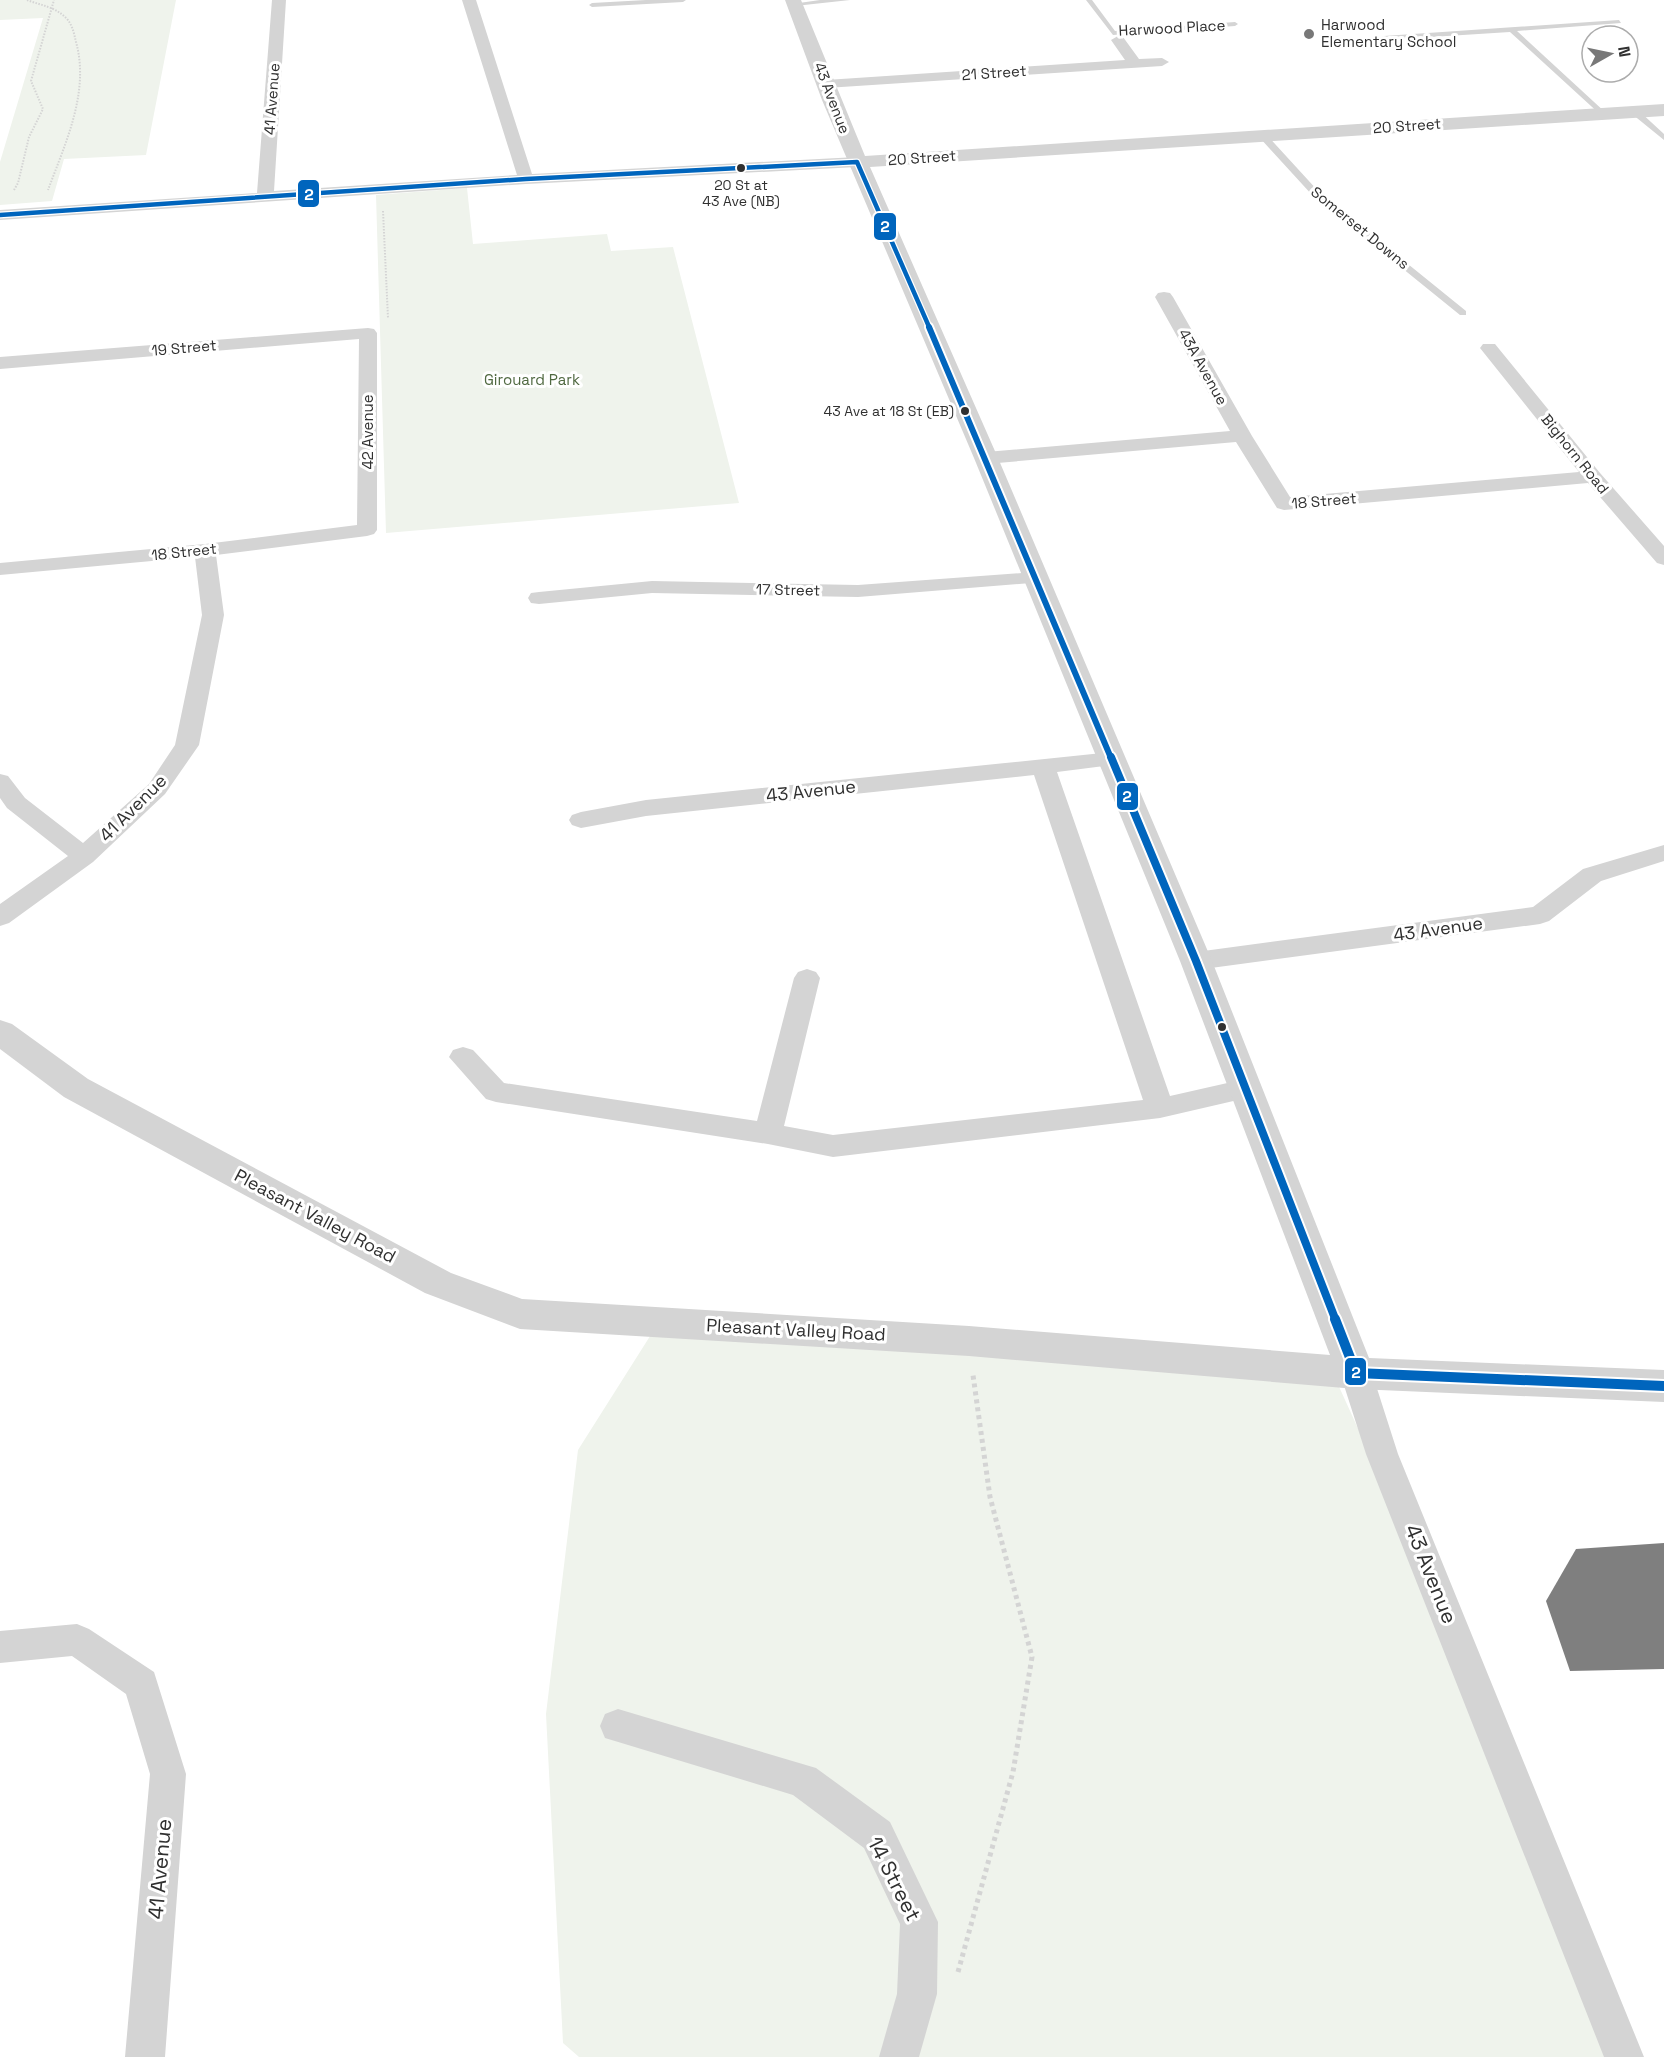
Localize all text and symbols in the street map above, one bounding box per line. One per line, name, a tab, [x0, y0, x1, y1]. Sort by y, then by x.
street label: Harwood Place	[1118, 15, 1226, 40]
place label: Harwood Elementary School	[1321, 15, 1457, 51]
north arrow	[1580, 24, 1640, 84]
marker: Harwood Elementary School	[1302, 27, 1316, 41]
text: N	[1613, 45, 1636, 59]
street label: 43 Avenue	[810, 59, 855, 136]
street label: 21 Street	[961, 61, 1027, 84]
street label: 41 Avenue	[260, 62, 283, 136]
street label: 20 Street	[1372, 114, 1442, 137]
street label: 20 Street	[887, 146, 957, 169]
marker: 20 St at 43 Ave (NB)	[735, 162, 747, 174]
place label: 20 St at 43 Ave (NB)	[702, 176, 780, 210]
line badge: 2	[297, 179, 320, 208]
street label: Somerset Downs	[1307, 182, 1413, 273]
text: 2	[304, 184, 314, 205]
line badge: 2	[873, 212, 897, 241]
text: 2	[880, 216, 890, 237]
street label: 43A Avenue	[1175, 325, 1232, 408]
street label: 19 Street	[151, 335, 217, 360]
park label: Girouard Park	[484, 370, 580, 389]
street label: 42 Avenue	[358, 394, 377, 470]
place label: 43 Ave at 18 St (EB)	[824, 402, 954, 420]
marker: 43 Ave at 18 St (EB)	[959, 405, 971, 417]
street label: Bighorn Road	[1537, 410, 1613, 497]
street label: 18 Street	[1291, 488, 1357, 513]
street label: 18 Street	[150, 539, 218, 564]
street label: 17 Street	[756, 579, 820, 600]
street label: 41 Avenue	[94, 769, 171, 846]
street label: 43 Avenue	[765, 774, 857, 807]
line badge: 2	[1116, 782, 1139, 811]
text: 2	[1122, 786, 1132, 807]
street label: 43 Avenue	[1392, 911, 1484, 946]
unlabelled marker	[1216, 1021, 1228, 1033]
street label: Pleasant Valley Road	[231, 1163, 400, 1268]
street label: Pleasant Valley Road	[706, 1313, 886, 1346]
line badge: 2	[1344, 1357, 1367, 1386]
text: 2	[1351, 1362, 1361, 1383]
street label: 43 Avenue	[1399, 1520, 1464, 1628]
street label: 41 Avenue	[142, 1818, 177, 1920]
street label: 14 Street	[862, 1832, 927, 1926]

